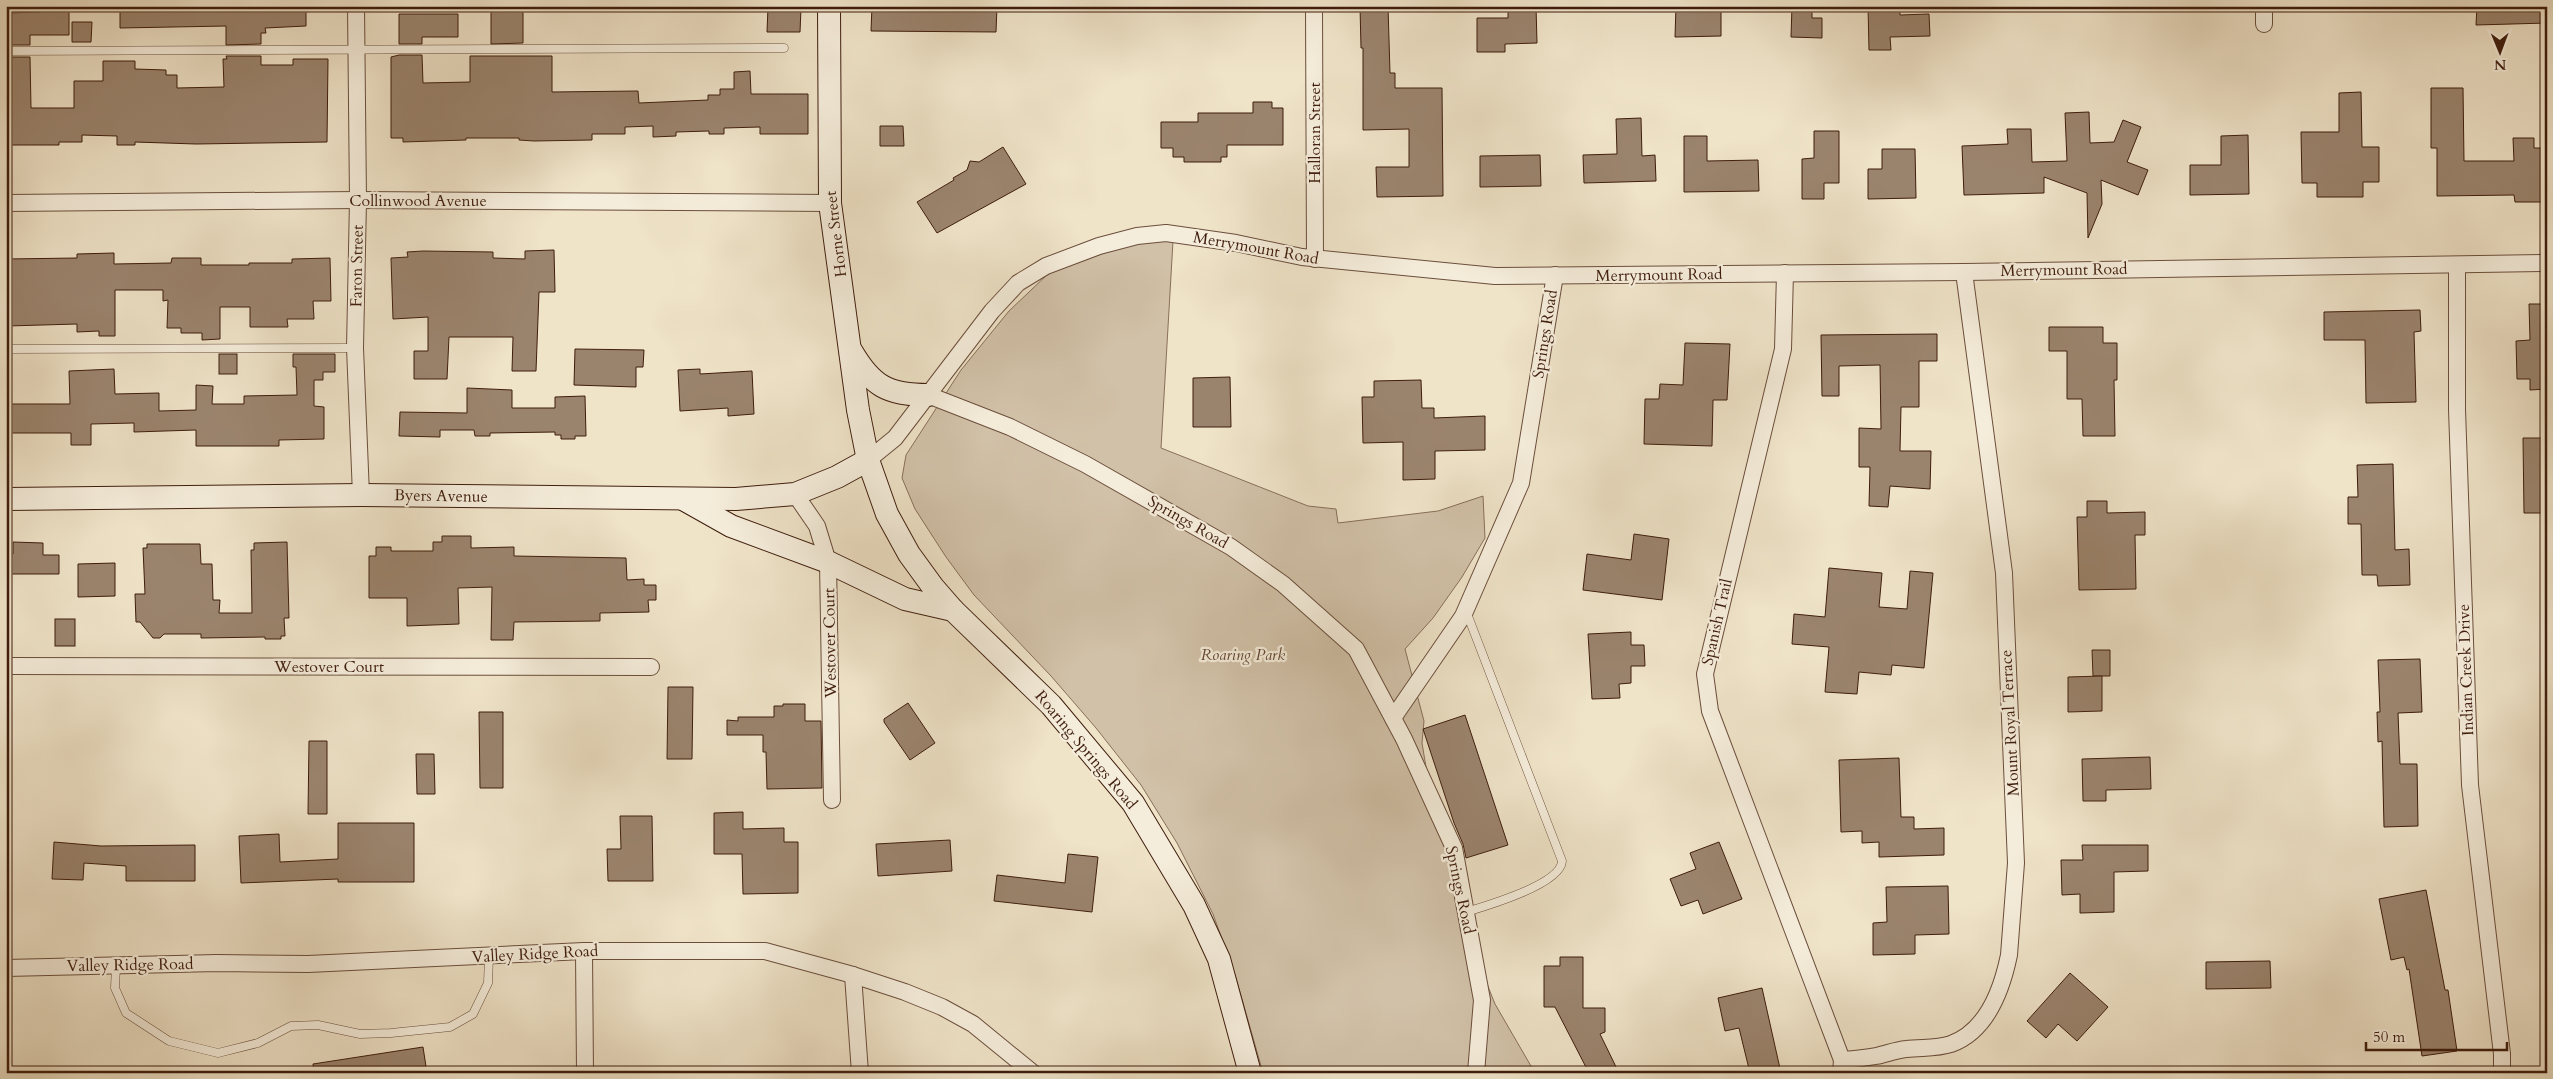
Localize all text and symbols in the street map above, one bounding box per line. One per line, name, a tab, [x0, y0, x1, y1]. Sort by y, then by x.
north arrow	[2476, 28, 2526, 78]
text: N	[2494, 55, 2506, 74]
street label: Halloran Street	[1304, 82, 1326, 184]
street label: Horne Street	[820, 189, 852, 279]
street label: Collinwood Avenue	[349, 190, 487, 212]
street label: Faron Street	[345, 225, 369, 307]
street label: Merrymount Road	[1192, 226, 1321, 270]
street label: Merrymount Road	[2000, 258, 2128, 282]
street label: Merrymount Road	[1595, 263, 1723, 287]
street label: Springs Road	[1527, 287, 1563, 380]
street label: Byers Avenue	[394, 484, 488, 508]
street label: Springs Road	[1144, 490, 1233, 554]
street label: Spanish Trail	[1696, 576, 1738, 668]
street label: Westover Court	[818, 588, 842, 699]
street label: Indian Creek Drive	[2453, 604, 2479, 736]
park label: Roaring Park	[1201, 644, 1285, 666]
street label: Mount Royal Terrace	[1995, 649, 2025, 797]
street label: Westover Court	[273, 656, 384, 678]
street label: Roaring Springs Road	[1030, 686, 1143, 815]
street label: Springs Road	[1440, 844, 1480, 937]
street label: Valley Ridge Road	[471, 940, 599, 968]
street label: Valley Ridge Road	[67, 953, 194, 977]
scale bar	[2366, 1019, 2507, 1051]
text: 50 m	[2373, 1027, 2405, 1047]

